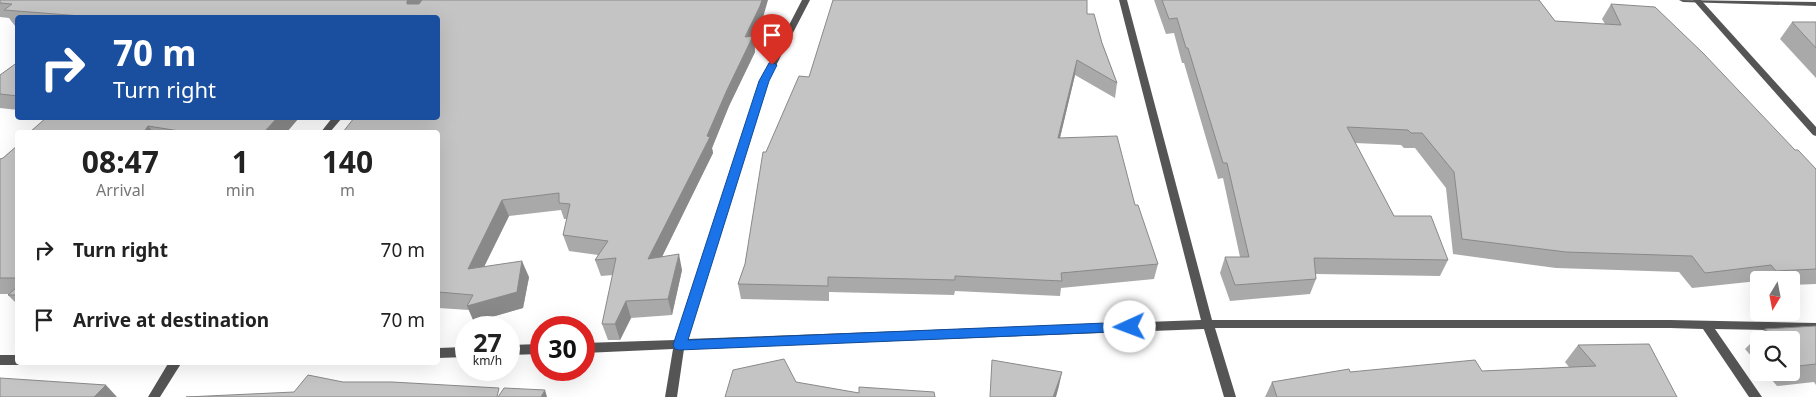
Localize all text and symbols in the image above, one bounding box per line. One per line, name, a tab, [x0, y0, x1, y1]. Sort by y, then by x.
pin	[751, 14, 793, 65]
icon: arrive	[758, 21, 786, 49]
text: 70 m	[113, 29, 196, 76]
icon: right	[30, 35, 95, 100]
text: Turn right	[113, 74, 216, 104]
text: 08:47	[82, 141, 159, 182]
text: 1	[232, 141, 249, 182]
text: 140	[322, 141, 373, 182]
text: Arrival	[96, 179, 145, 201]
text: min	[226, 179, 255, 201]
text: m	[340, 179, 355, 201]
icon: right	[30, 236, 58, 264]
text: Turn right	[73, 237, 168, 263]
text: 70 m	[381, 237, 425, 263]
north arrow	[1750, 271, 1800, 321]
map controls	[1750, 271, 1800, 381]
position arrow	[1103, 300, 1155, 352]
icon: arrive	[30, 306, 58, 334]
text: Arrive at destination	[73, 307, 269, 333]
text: 70 m	[381, 307, 425, 333]
speed limit sign: 30	[530, 316, 595, 381]
text: 27	[473, 325, 502, 359]
button: search	[1750, 331, 1800, 381]
text: km/h	[473, 352, 502, 369]

